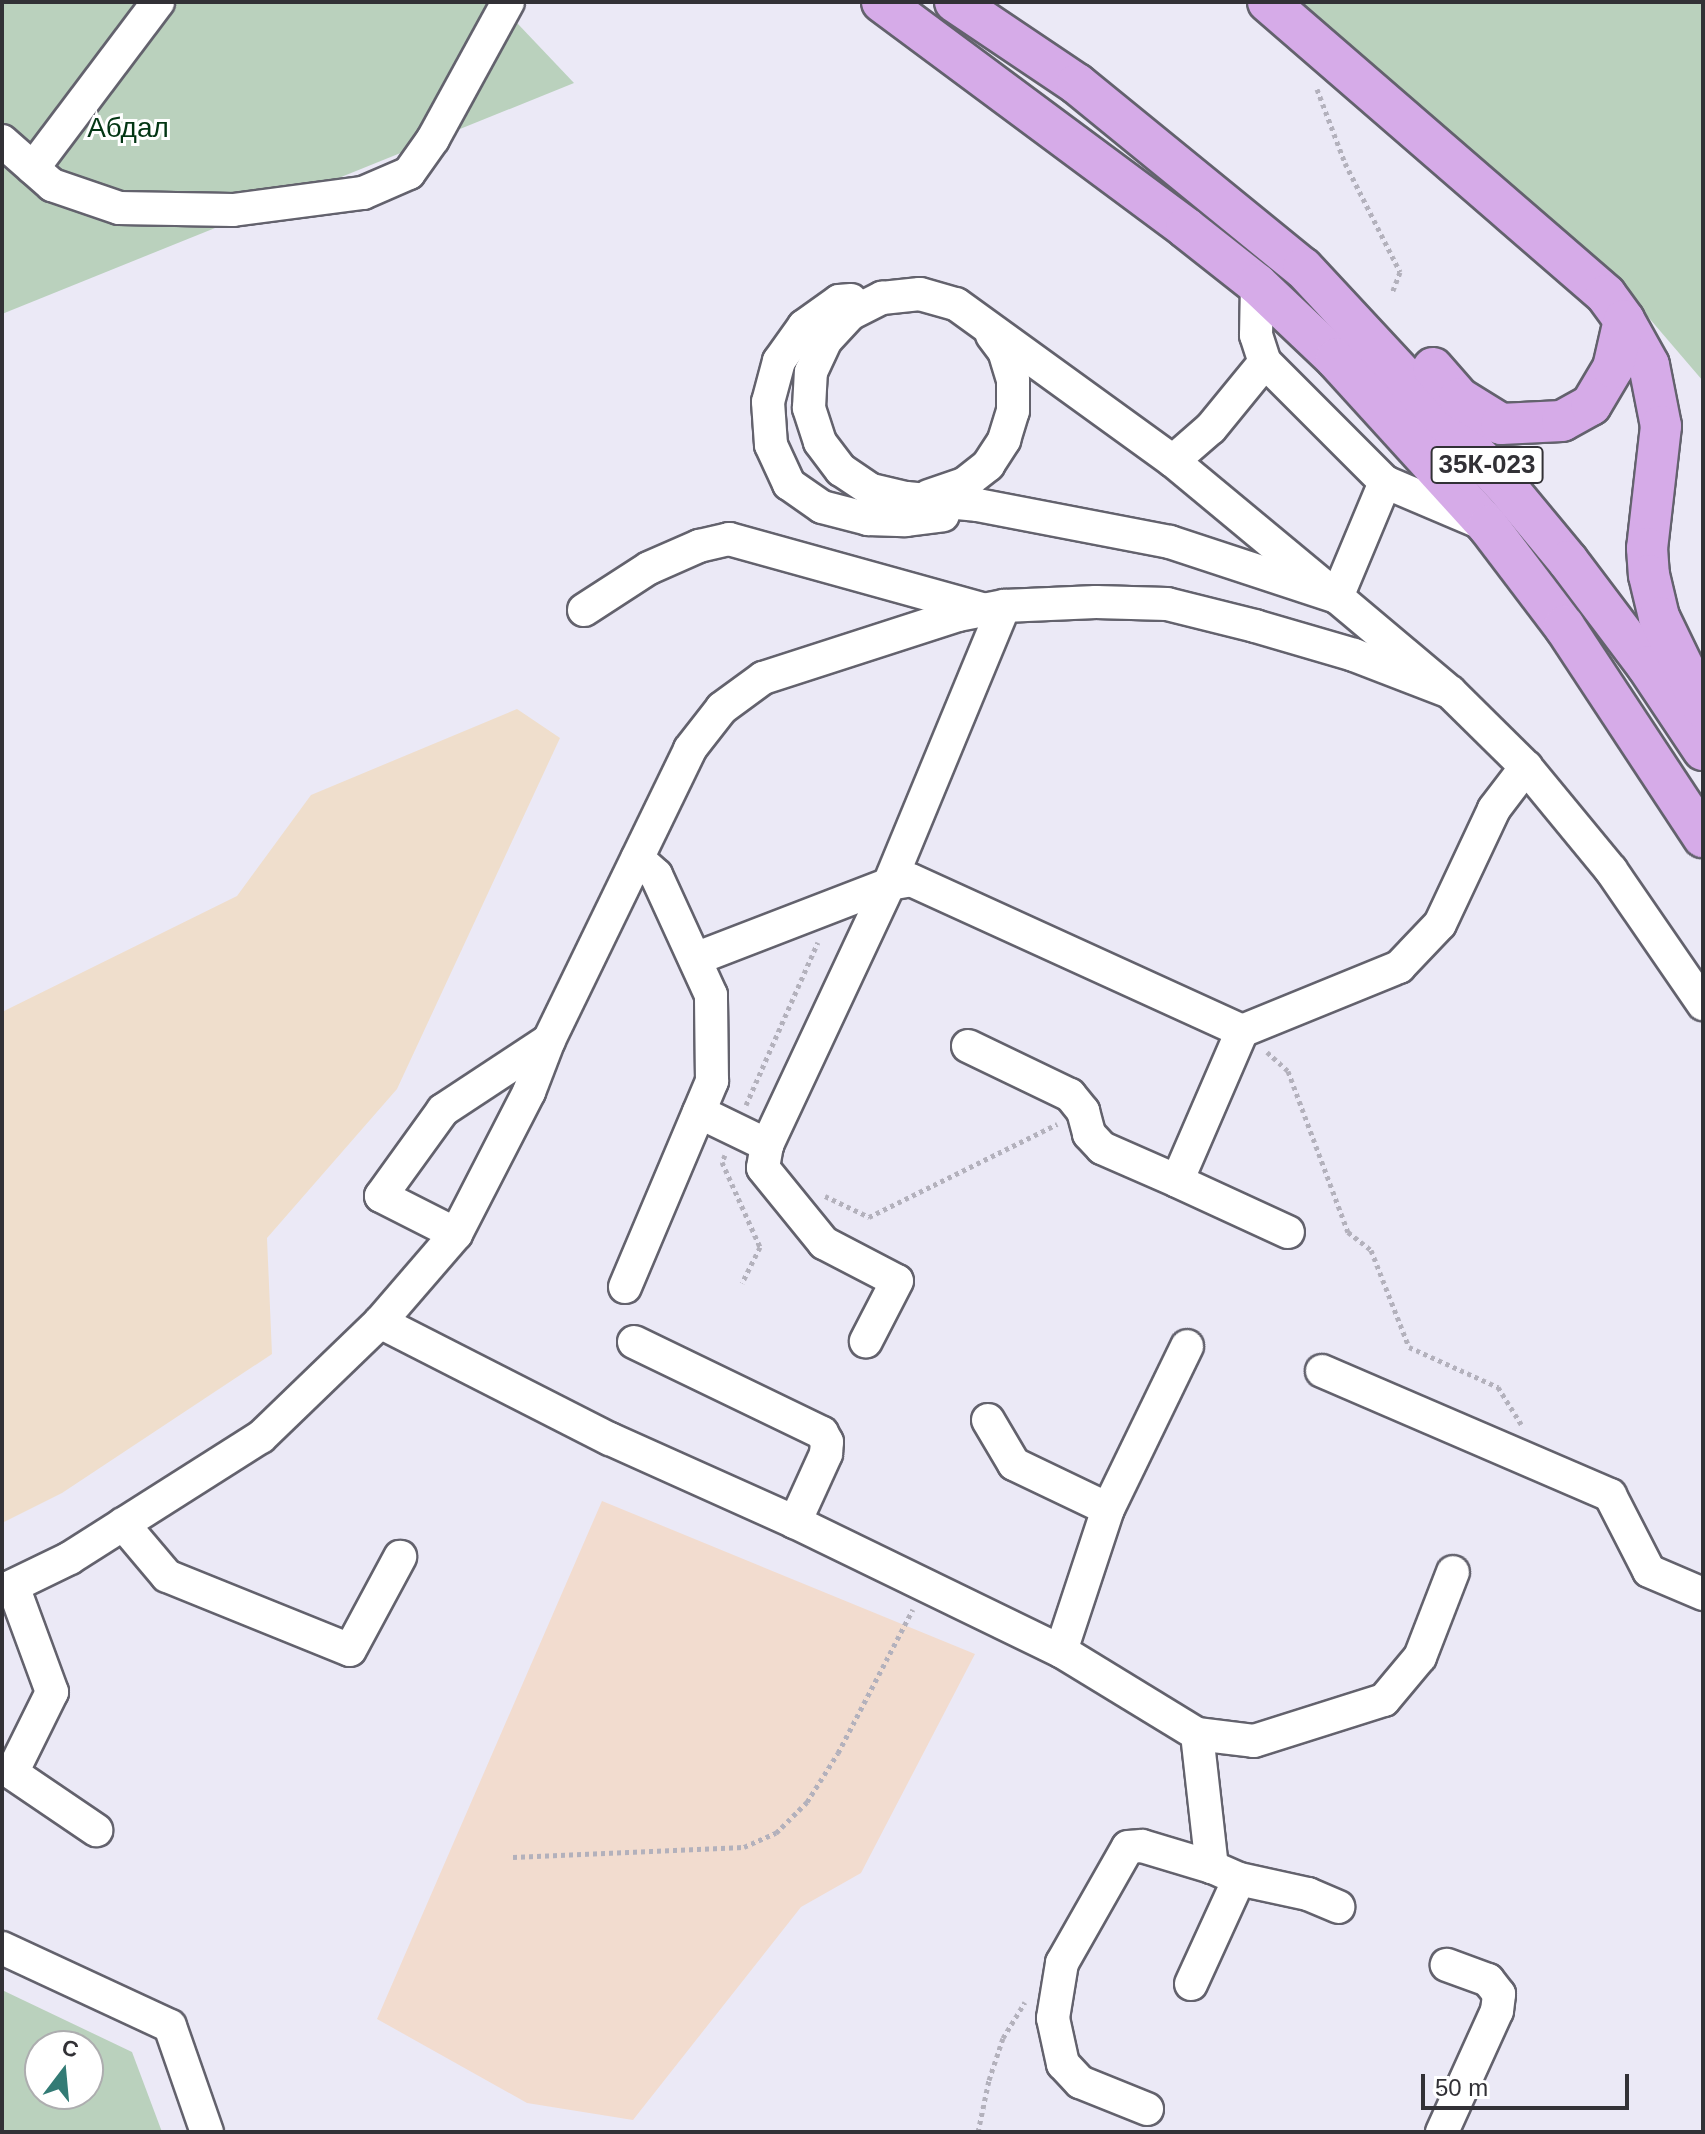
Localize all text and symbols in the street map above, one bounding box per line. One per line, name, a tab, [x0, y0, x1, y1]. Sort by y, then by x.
park label: Абдал	[87, 111, 169, 145]
road number: 35К-023	[1429, 443, 1545, 487]
north arrow	[24, 2030, 104, 2110]
text: С	[59, 2034, 81, 2063]
scale bar	[1425, 2058, 1633, 2108]
text: 50 m	[1435, 2074, 1488, 2101]

